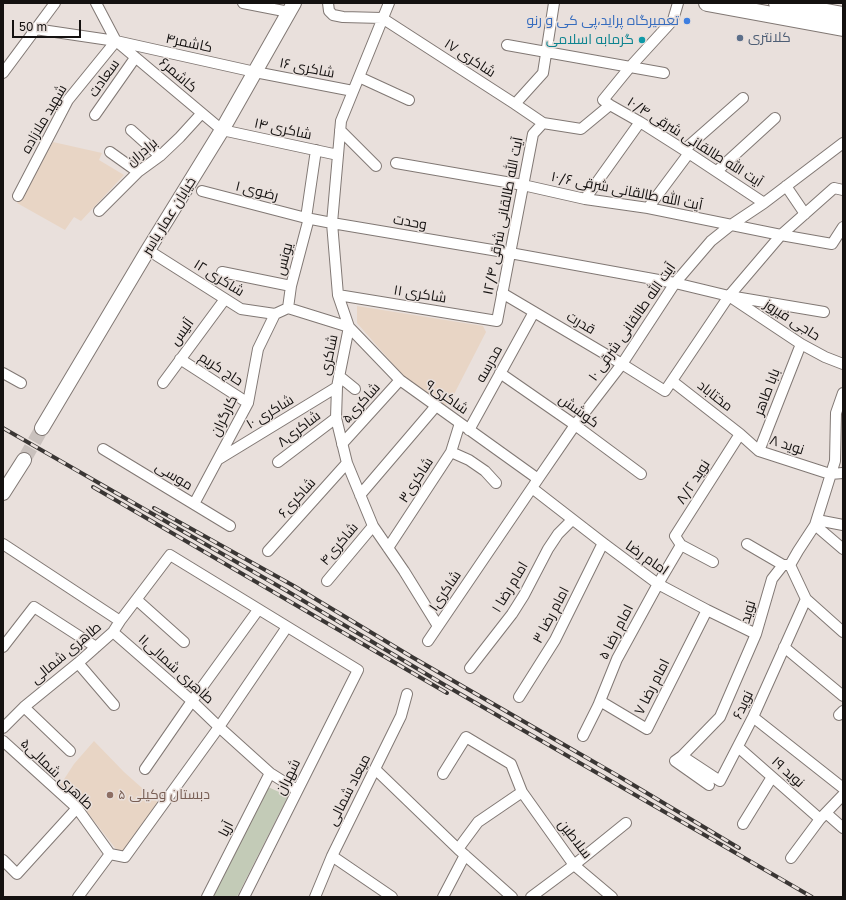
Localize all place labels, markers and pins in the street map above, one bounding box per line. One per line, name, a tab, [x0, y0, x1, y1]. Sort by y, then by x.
place label: تعمیرگاه پراید،پی کی و رنو	[526, 13, 679, 29]
marker: تعمیرگاه پراید،پی کی و رنو	[682, 16, 692, 26]
place label: کلانتری	[748, 30, 791, 46]
place label: گرمابه اسلامی	[546, 32, 634, 48]
marker: کلانتری	[735, 33, 745, 43]
marker: گرمابه اسلامی	[637, 35, 647, 45]
place label: دبستان وکیلی ۵	[118, 787, 210, 803]
marker: دبستان وکیلی ۵	[105, 790, 115, 800]

